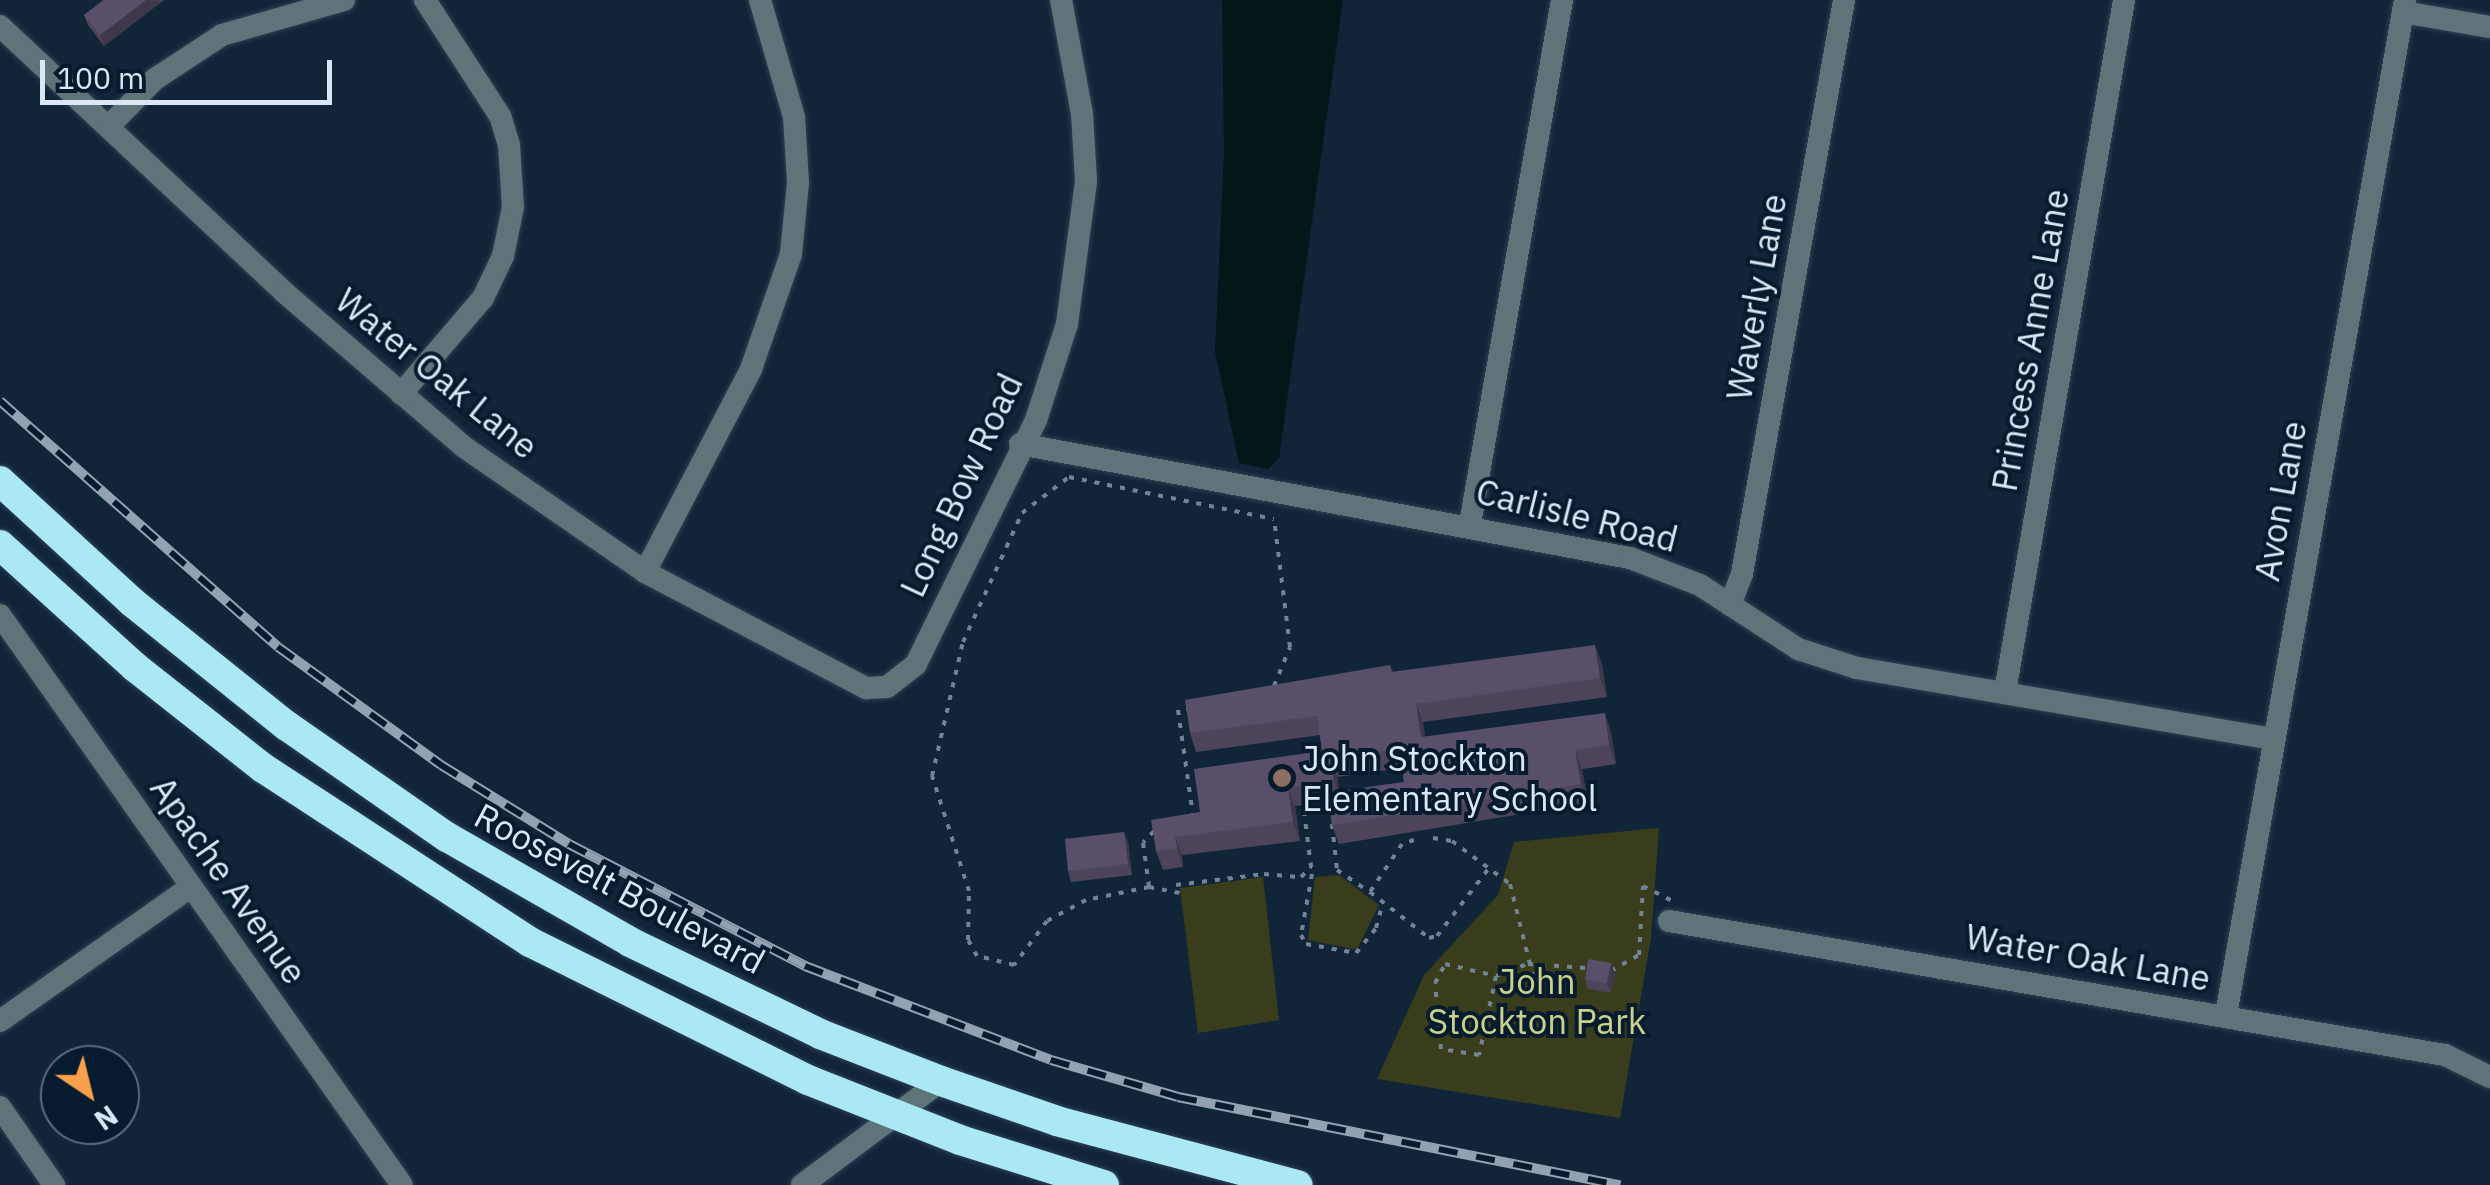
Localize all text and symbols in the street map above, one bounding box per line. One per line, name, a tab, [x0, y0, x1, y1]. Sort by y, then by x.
scale bar	[45, 40, 338, 102]
text: 100 m	[57, 58, 144, 97]
street label: Princess Anne Lane	[1983, 186, 2077, 494]
street label: Waverly Lane	[1717, 191, 1795, 403]
street label: Water Oak Lane	[328, 279, 546, 467]
street label: Long Bow Road	[891, 367, 1031, 603]
street label: Avon Lane	[2245, 418, 2315, 584]
street label: Carlisle Road	[1472, 470, 1682, 560]
place label: John Stockton Elementary School	[1302, 737, 1597, 819]
marker: John Stockton Elementary School	[1271, 767, 1293, 789]
street label: Apache Avenue	[142, 768, 316, 992]
street label: Roosevelt Boulevard	[468, 794, 772, 982]
street label: Water Oak Lane	[1963, 915, 2213, 999]
park label: John Stockton Park	[1428, 960, 1646, 1042]
north arrow	[40, 1045, 140, 1145]
text: N	[87, 1097, 125, 1139]

